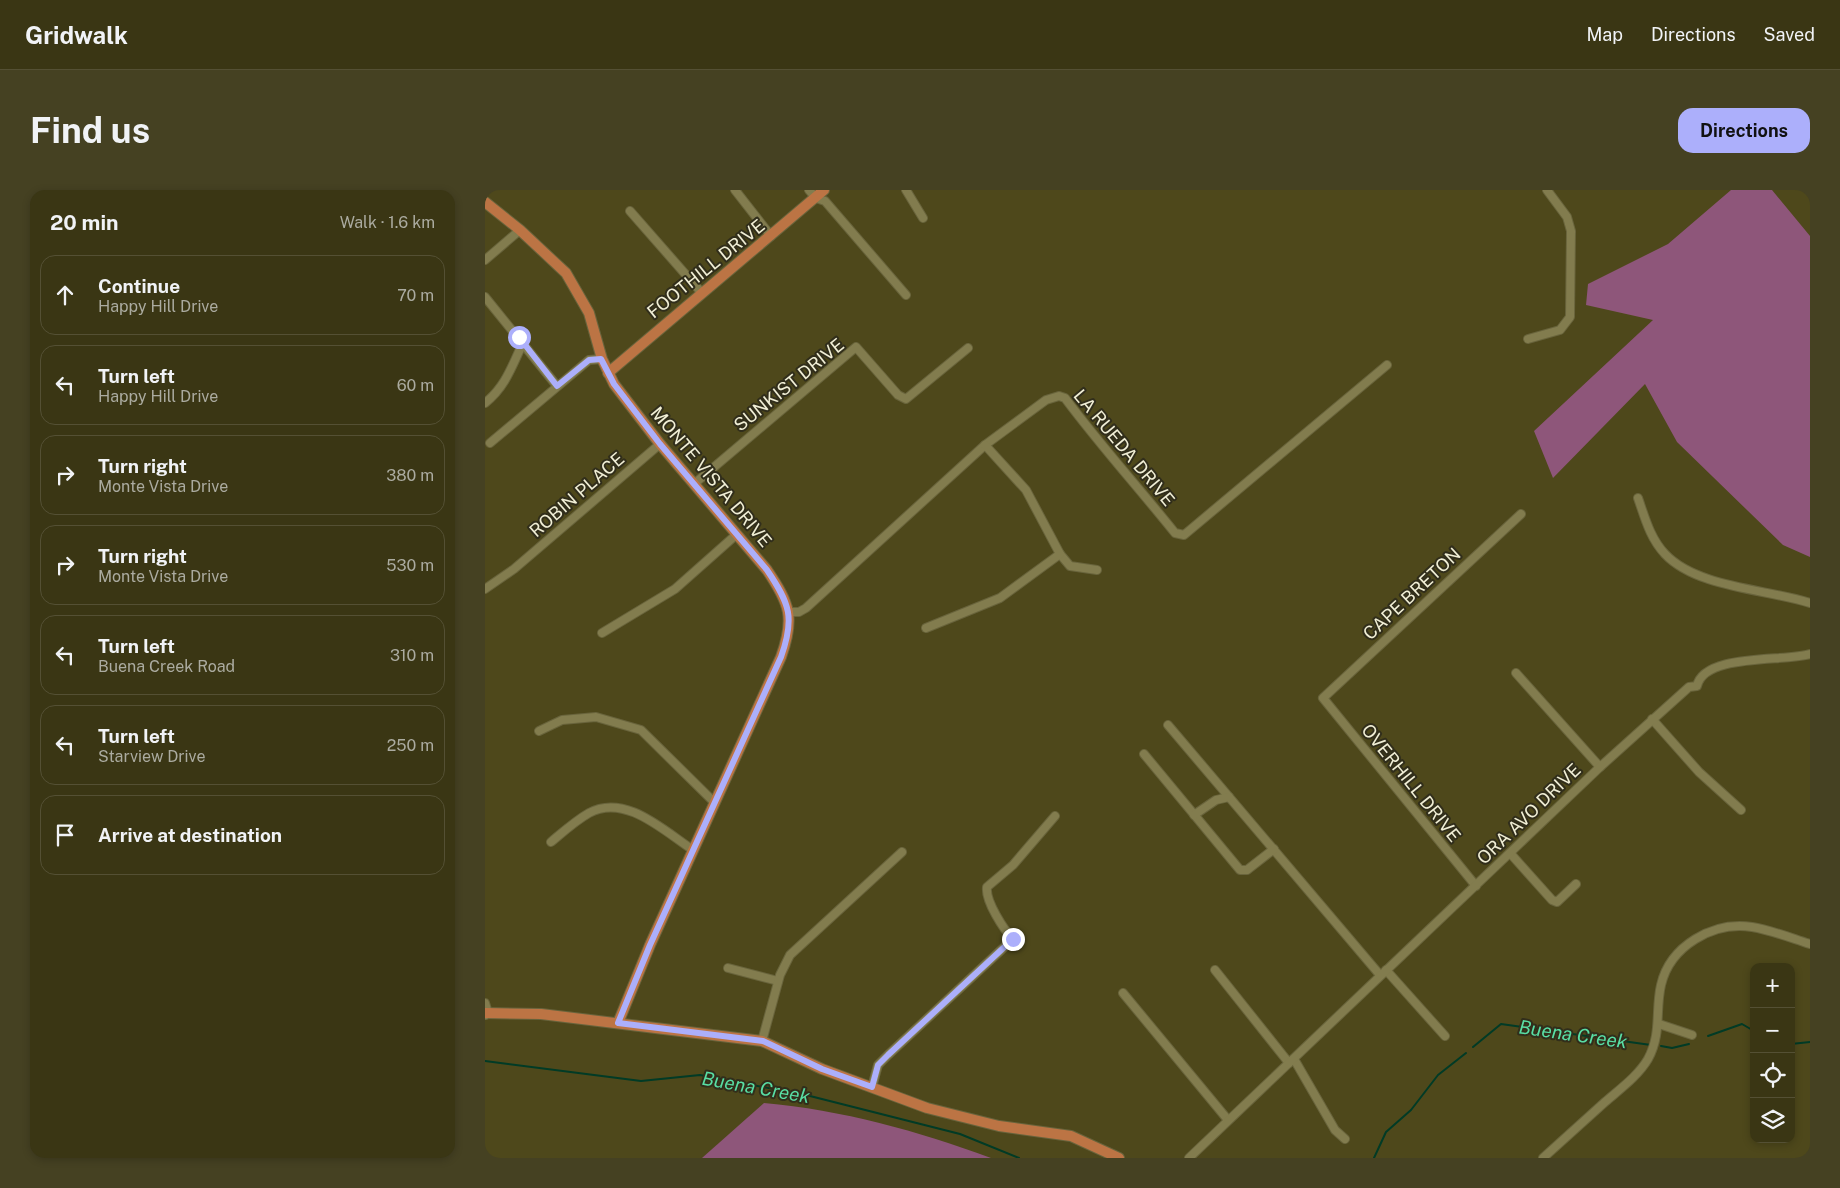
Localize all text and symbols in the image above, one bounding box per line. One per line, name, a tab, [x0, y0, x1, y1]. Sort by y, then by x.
text: Gridwalk	[25, 21, 128, 49]
text: Map	[1586, 24, 1623, 45]
text: Directions	[1651, 24, 1736, 45]
text: Saved	[1764, 24, 1815, 45]
button: Directions	[1678, 108, 1810, 153]
text: Find us	[30, 110, 150, 151]
text: 20 min	[50, 210, 119, 235]
text: Walk · 1.6 km	[340, 213, 435, 232]
street label: FOOTHILL DRIVE	[643, 215, 769, 322]
text: Continue	[98, 275, 180, 297]
icon: ahead	[51, 281, 79, 309]
text: 70 m	[397, 286, 434, 305]
text: Happy Hill Drive	[98, 297, 218, 316]
route start	[508, 326, 531, 349]
street label: SUNKIST DRIVE	[729, 334, 848, 435]
text: Turn left	[98, 365, 175, 387]
icon: left	[51, 371, 79, 399]
text: 60 m	[397, 376, 434, 395]
street label: LA RUEDA DRIVE	[1070, 385, 1179, 510]
text: Happy Hill Drive	[98, 387, 218, 406]
street label: MONTE VISTA DRIVE	[647, 402, 776, 551]
street label: ROBIN PLACE	[525, 448, 628, 541]
text: Turn right	[98, 455, 187, 477]
icon: right	[51, 461, 79, 489]
text: 380 m	[386, 466, 434, 485]
text: Monte Vista Drive	[98, 477, 228, 496]
street label: CAPE BRETON	[1359, 543, 1465, 644]
text: Turn right	[98, 545, 187, 567]
icon: right	[51, 551, 79, 579]
text: 530 m	[386, 556, 434, 575]
text: Monte Vista Drive	[98, 567, 228, 586]
text: Turn left	[98, 635, 175, 657]
icon: left	[51, 641, 79, 669]
text: 310 m	[390, 646, 434, 665]
text: Buena Creek Road	[98, 657, 235, 676]
street label: OVERHILL DRIVE	[1357, 720, 1465, 846]
text: Turn left	[98, 725, 175, 747]
icon: left	[51, 731, 79, 759]
text: 250 m	[387, 736, 434, 755]
text: Starview Drive	[98, 747, 205, 766]
street label: ORA AVO DRIVE	[1473, 759, 1585, 868]
icon: arrive	[51, 821, 79, 849]
text: Arrive at destination	[98, 824, 282, 846]
route end	[1002, 928, 1025, 951]
map controls	[1750, 963, 1795, 1143]
button: +	[1750, 963, 1795, 1008]
button: −	[1750, 1008, 1795, 1053]
water label: Buena Creek	[1517, 1016, 1629, 1053]
button: locate	[1750, 1053, 1795, 1098]
water label: Buena Creek	[700, 1067, 812, 1107]
button: layers	[1750, 1098, 1795, 1143]

